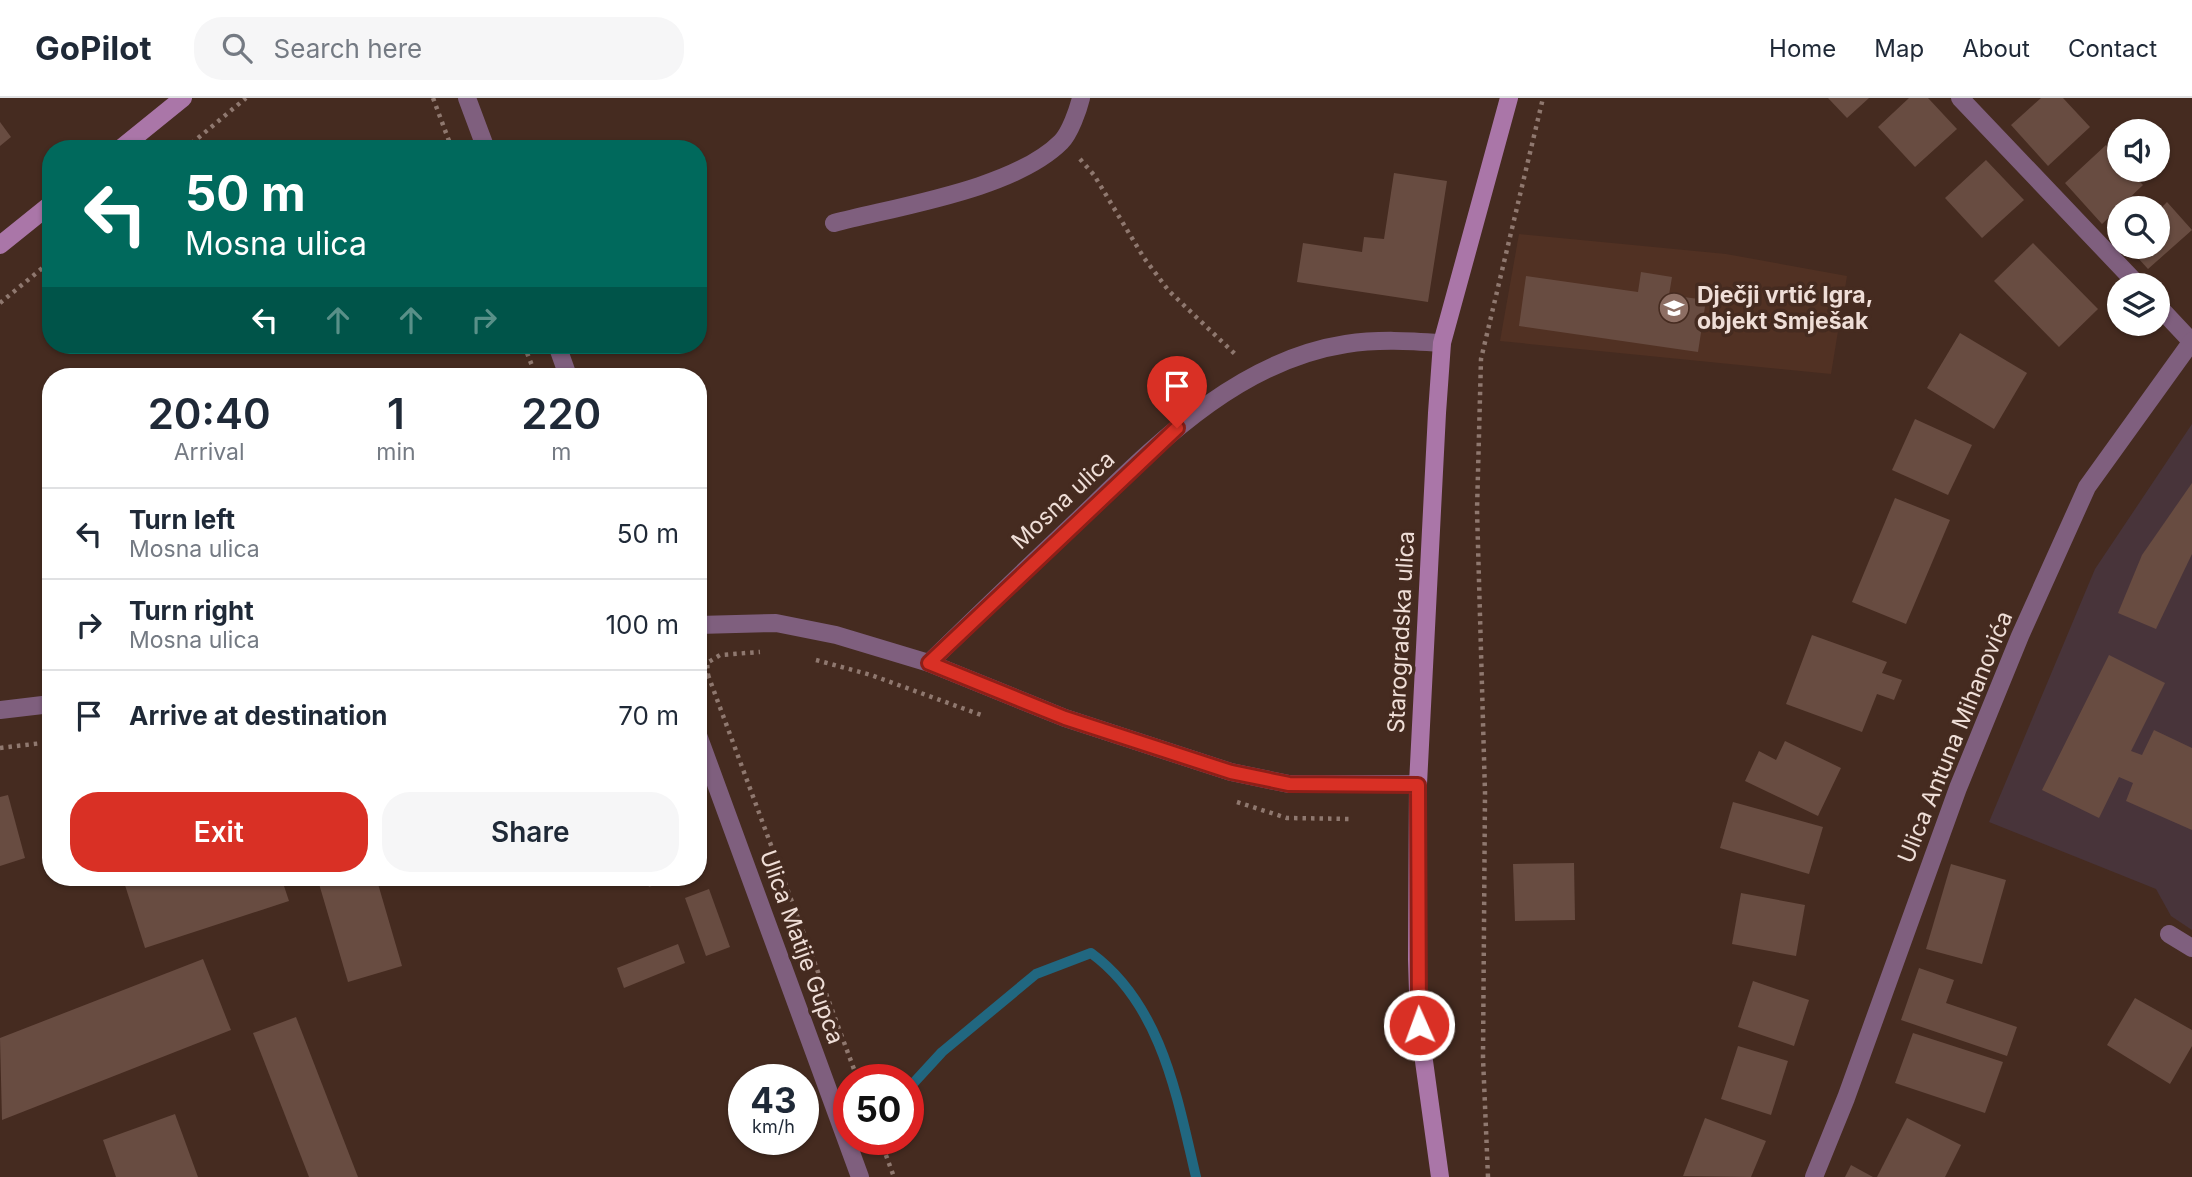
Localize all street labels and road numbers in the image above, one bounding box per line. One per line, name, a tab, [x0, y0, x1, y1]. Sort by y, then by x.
street label: Mosna ulica	[1006, 445, 1120, 555]
street label: Starogradska ulica	[1382, 530, 1420, 734]
street label: Ulica Antuna Mihanovića	[1892, 607, 2018, 867]
street label: Ulica Matije Gupca	[754, 846, 850, 1048]

